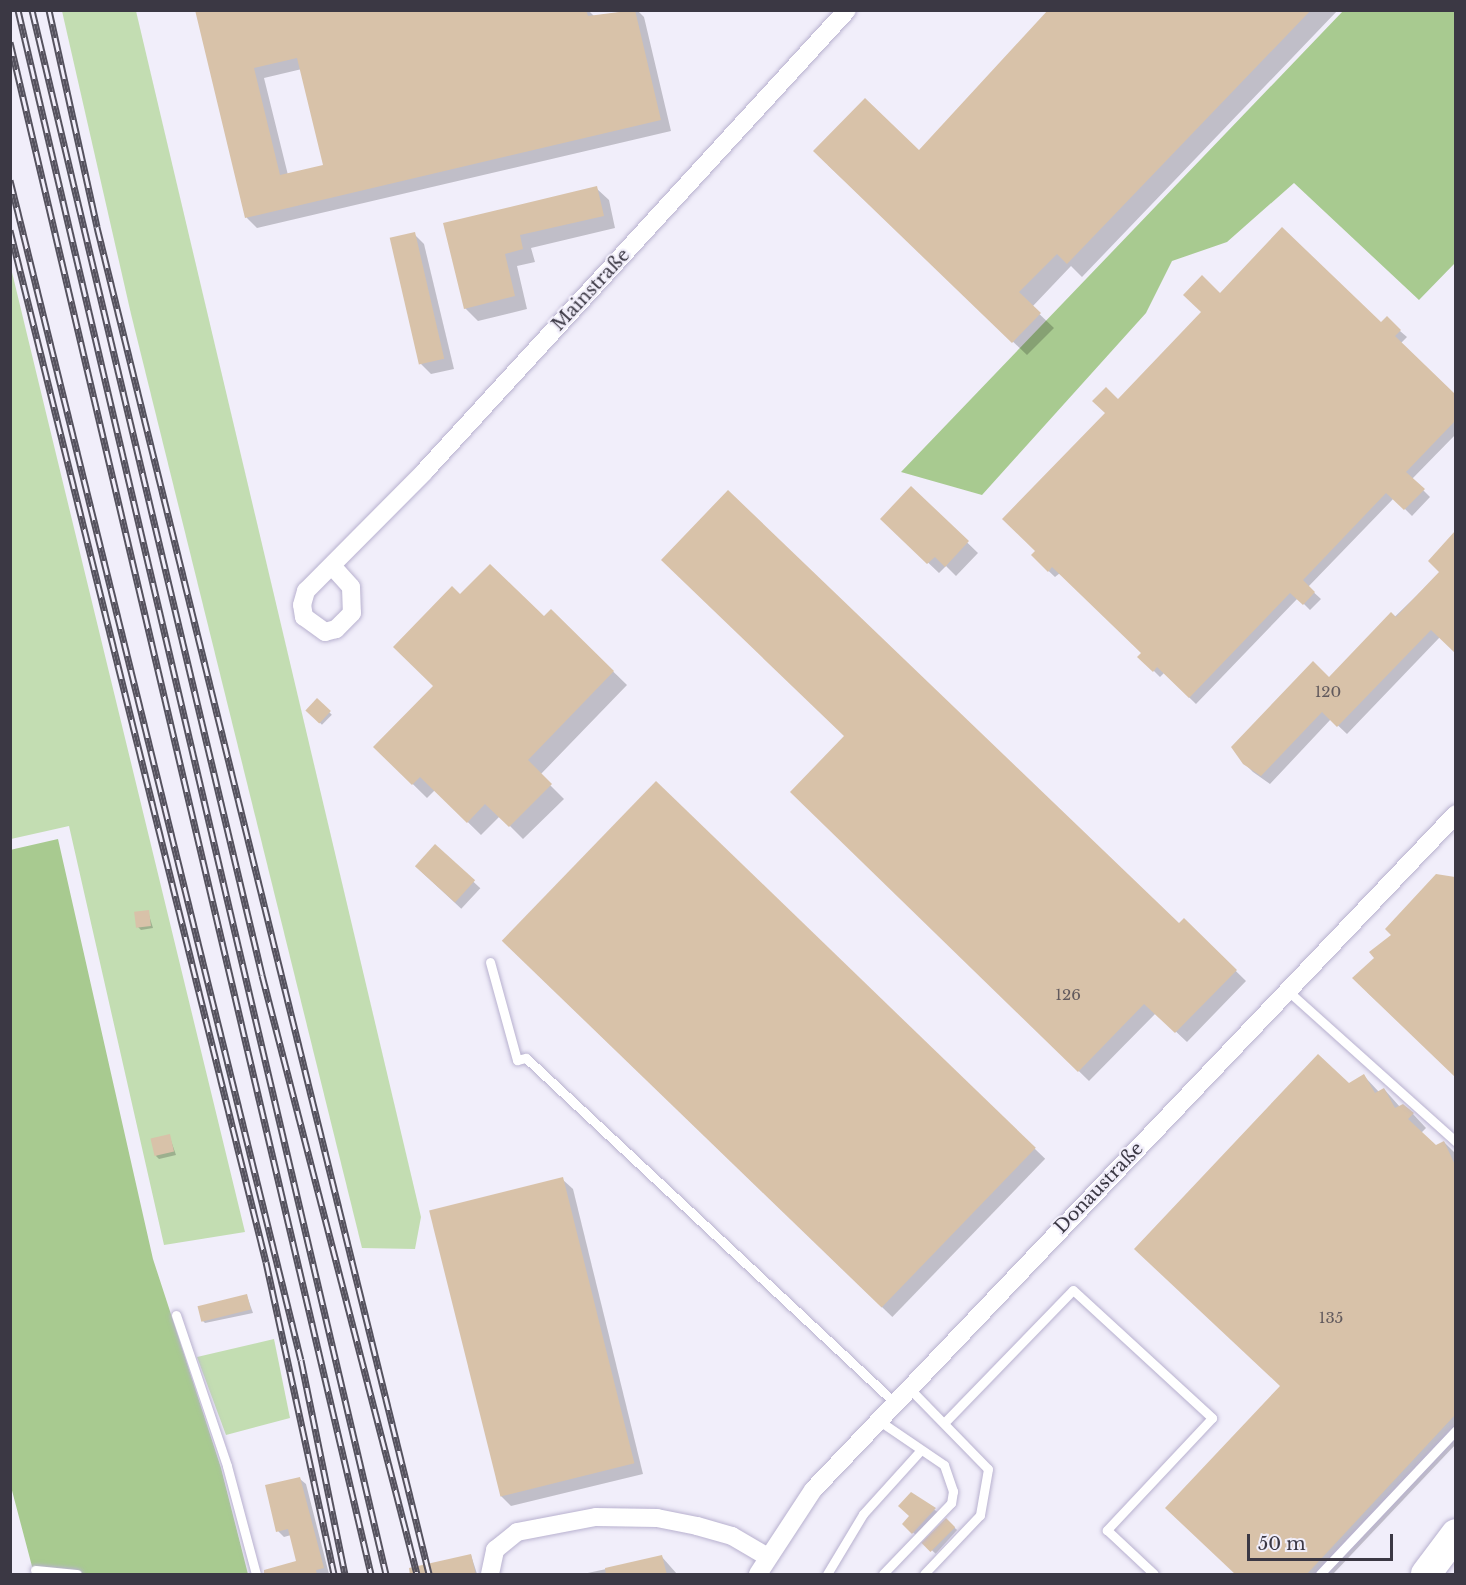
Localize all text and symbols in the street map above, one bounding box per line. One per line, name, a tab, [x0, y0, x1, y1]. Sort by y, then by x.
street label: Mainstraße	[548, 245, 634, 335]
house number: 120	[1315, 683, 1341, 701]
house number: 126	[1055, 986, 1081, 1004]
street label: Donaustraße	[1050, 1138, 1148, 1238]
house number: 135	[1319, 1309, 1343, 1327]
scale bar	[1250, 1522, 1396, 1560]
text: 50 m	[1258, 1533, 1306, 1555]

